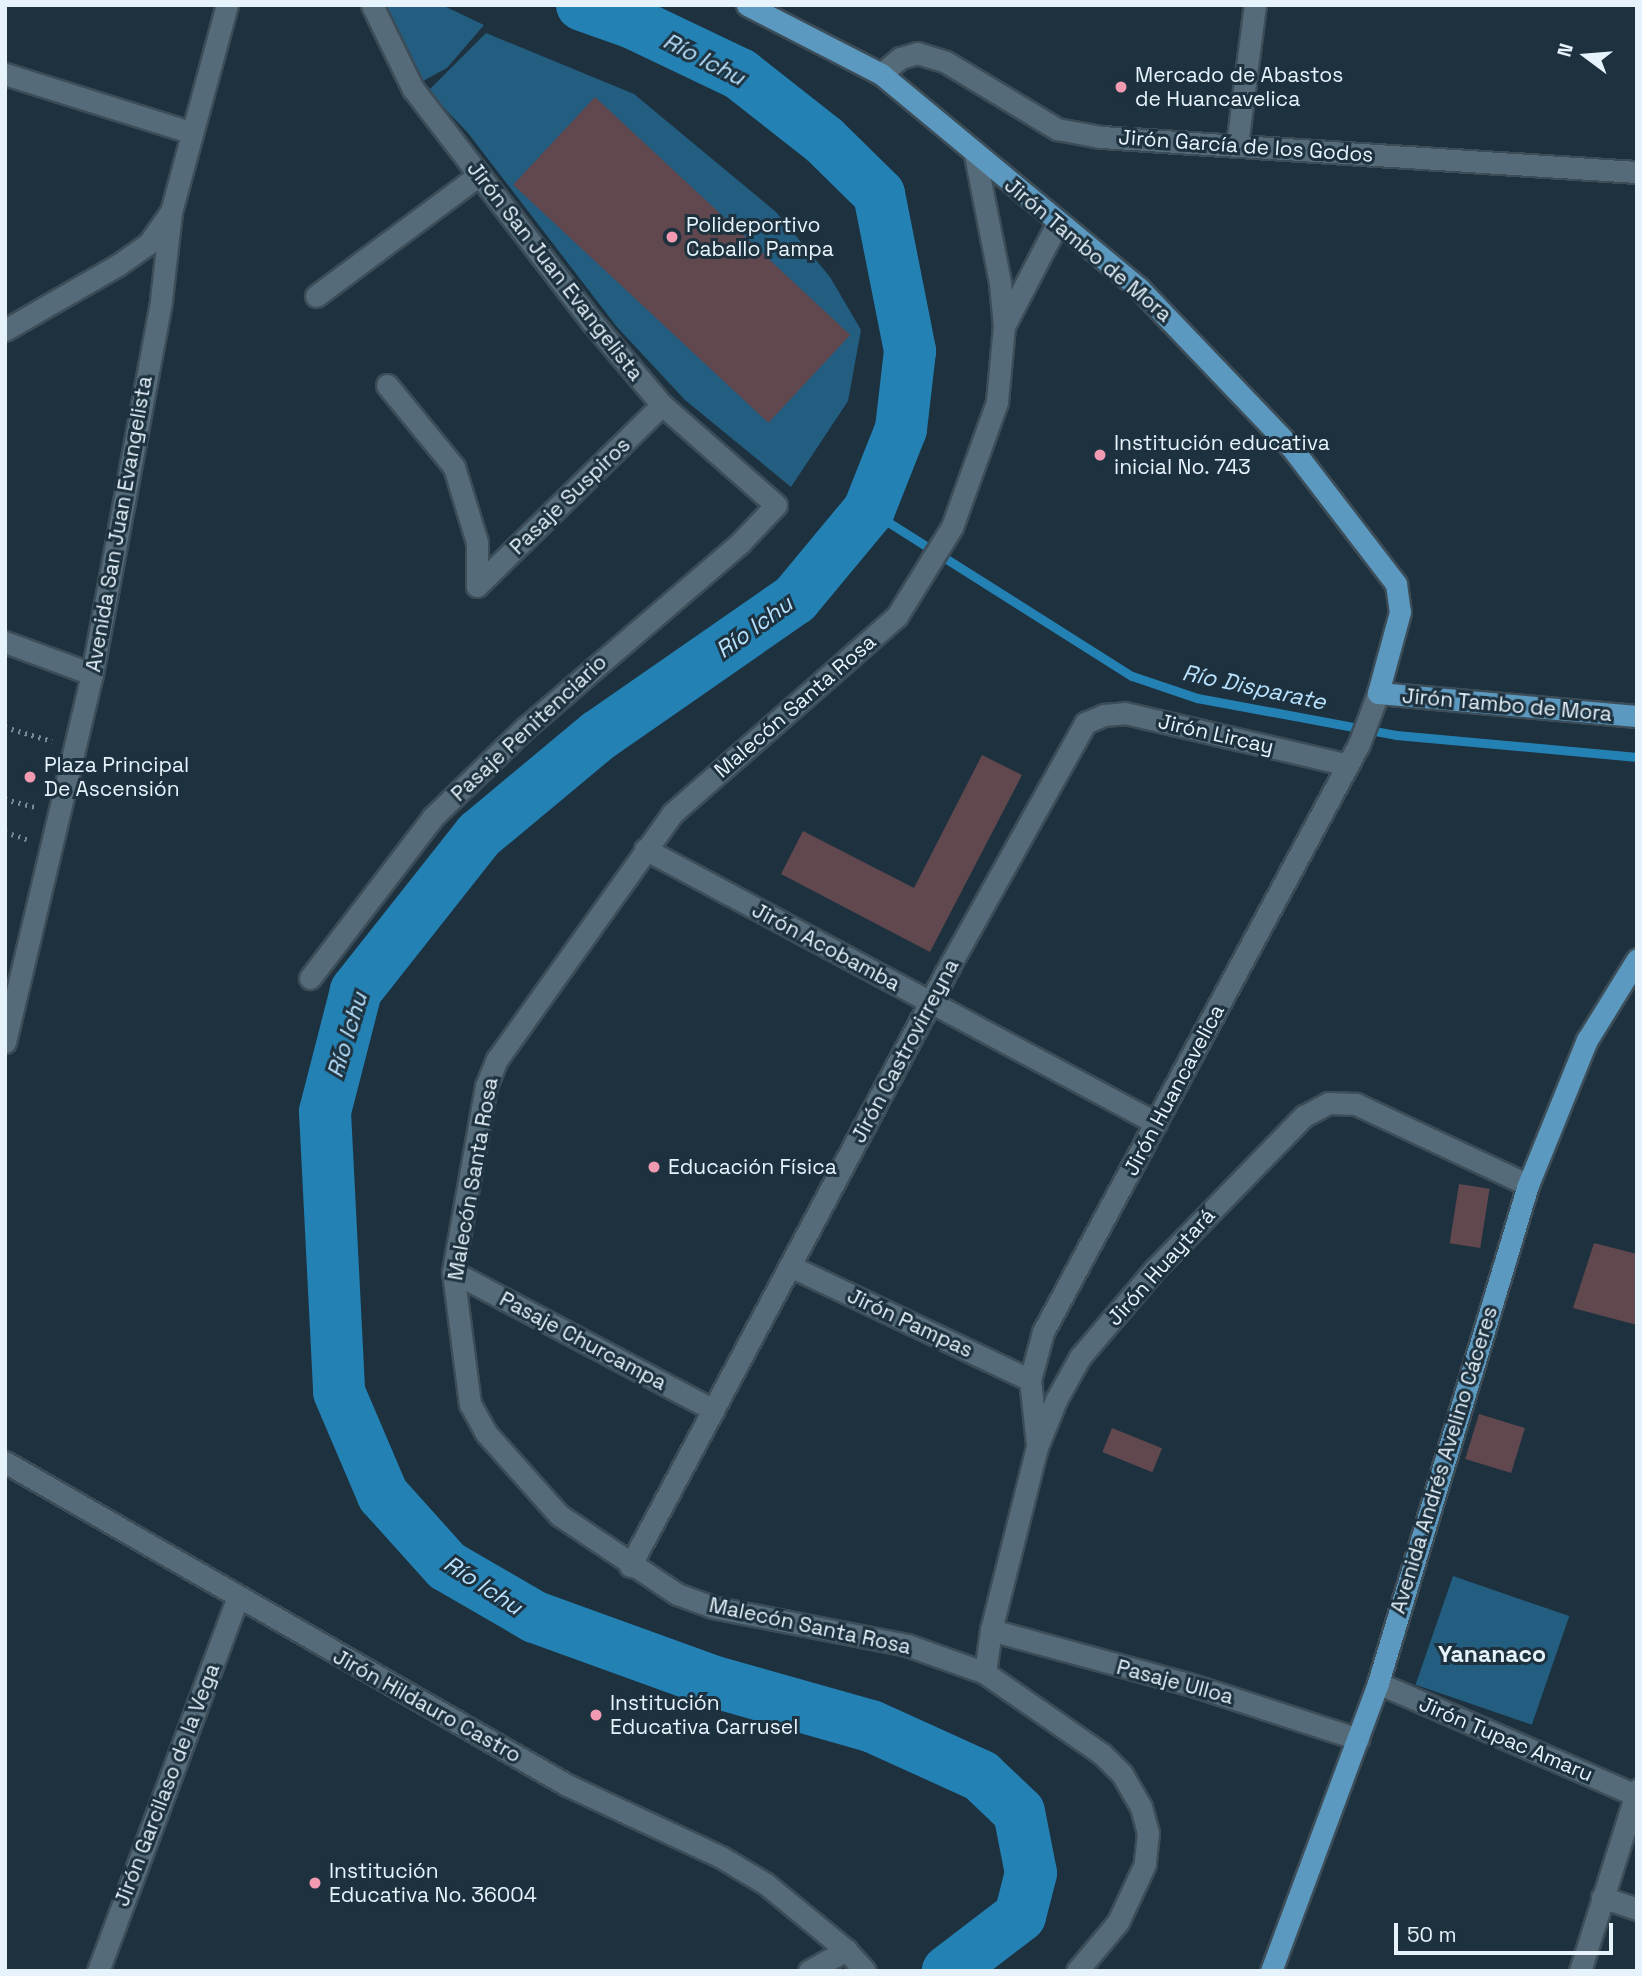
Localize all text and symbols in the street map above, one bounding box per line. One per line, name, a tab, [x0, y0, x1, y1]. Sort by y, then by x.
north arrow	[1551, 21, 1621, 91]
water label: Río Ichu	[659, 27, 749, 91]
text: N	[1552, 41, 1579, 60]
place label: Mercado de Abastos de Huancavelica	[1135, 62, 1344, 112]
marker: Mercado de Abastos de Huancavelica	[1113, 79, 1129, 95]
street label: Jirón García de los Godos	[1118, 125, 1374, 167]
street label: Jirón San Juan Evangelista	[462, 156, 648, 386]
street label: Jirón Tambo de Mora	[999, 173, 1177, 327]
place label: Polideportivo Caballo Pampa	[686, 212, 834, 262]
marker: Polideportivo Caballo Pampa	[664, 229, 680, 245]
street label: Avenida San Juan Evangelista	[81, 374, 157, 674]
place label: Institución educativa inicial No. 743	[1114, 430, 1330, 480]
street label: Pasaje Suspiros	[505, 432, 635, 560]
marker: Institución educativa inicial No. 743	[1092, 447, 1108, 463]
water label: Río Ichu	[710, 590, 798, 664]
street label: Malecón Santa Rosa	[709, 629, 881, 783]
street label: Pasaje Penitenciario	[446, 649, 612, 807]
water label: Río Disparate	[1180, 658, 1328, 716]
street label: Jirón Tambo de Mora	[1401, 683, 1613, 727]
street label: Jirón Lircay	[1156, 708, 1276, 760]
place label: Plaza Principal De Ascensión	[44, 752, 189, 802]
marker: Plaza Principal De Ascensión	[22, 769, 38, 785]
street label: Jirón Acobamba	[747, 897, 905, 997]
street label: Jirón Castrovirreyna	[846, 955, 964, 1147]
water label: Río Ichu	[321, 989, 373, 1081]
street label: Jirón Huancavelica	[1118, 1000, 1230, 1180]
street label: Malecón Santa Rosa	[443, 1076, 503, 1282]
place label: Educación Física	[668, 1154, 837, 1180]
marker: Educación Física	[646, 1159, 662, 1175]
street label: Jirón Huaytará	[1102, 1203, 1220, 1331]
street label: Jirón Pampas	[843, 1283, 977, 1363]
street label: Pasaje Churcampa	[495, 1286, 671, 1396]
street label: Avenida Andrés Avelino Cáceres	[1385, 1303, 1503, 1617]
water label: Río Ichu	[439, 1550, 527, 1620]
street label: Malecón Santa Rosa	[707, 1592, 913, 1660]
district label: Yananaco	[1438, 1640, 1546, 1668]
street label: Jirón Hildauro Castro	[329, 1644, 525, 1768]
street label: Pasaje Ulloa	[1114, 1654, 1236, 1710]
street label: Jirón Garcilaso de la Vega	[109, 1660, 225, 1910]
place label: Institución Educativa Carrusel	[610, 1690, 798, 1740]
street label: Jirón Tupac Amaru	[1415, 1691, 1597, 1787]
marker: Institución Educativa Carrusel	[588, 1707, 604, 1723]
place label: Institución Educativa No. 36004	[329, 1858, 537, 1908]
marker: Institución Educativa No. 36004	[307, 1875, 323, 1891]
scale bar	[1397, 1910, 1616, 1954]
text: 50 m	[1407, 1921, 1457, 1948]

